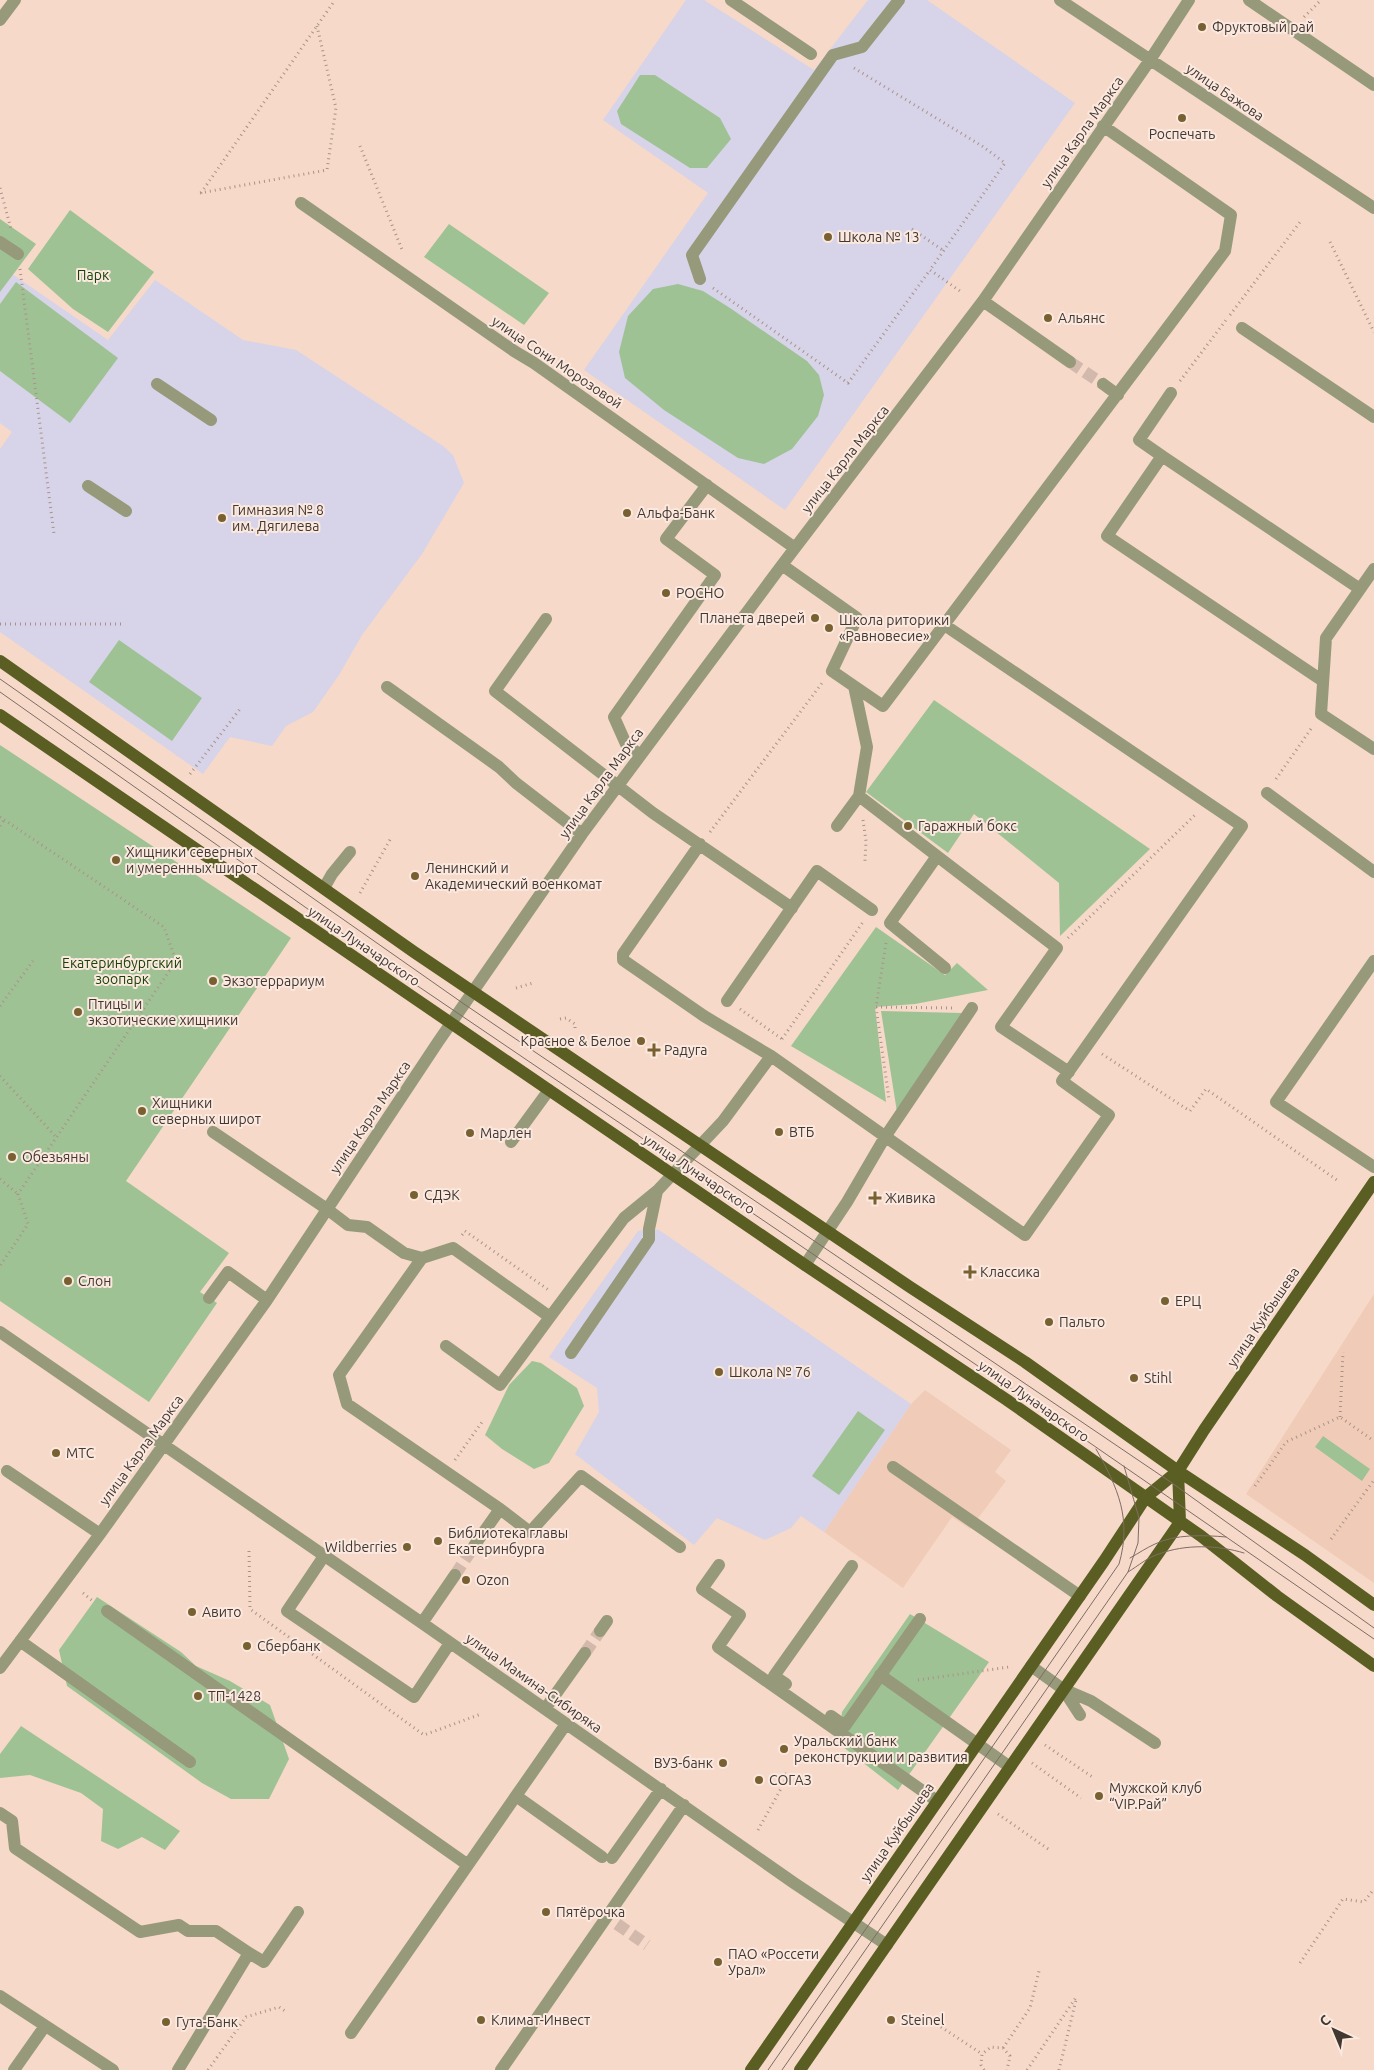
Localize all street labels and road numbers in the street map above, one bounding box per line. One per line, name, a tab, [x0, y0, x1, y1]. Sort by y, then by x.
street label: улица Бажова	[1183, 60, 1267, 124]
street label: улица Карла Маркса	[1038, 73, 1126, 191]
street label: улица Сони Морозовой	[489, 312, 625, 412]
street label: улица Карла Маркса	[798, 402, 892, 516]
street label: улица Карла Маркса	[556, 725, 646, 841]
street label: улица Луначарского	[305, 903, 423, 989]
street label: улица Карла Маркса	[326, 1058, 414, 1176]
street label: улица Луначарского	[640, 1131, 758, 1217]
street label: улица Куйбышева	[1224, 1264, 1302, 1370]
street label: улица Луначарского	[976, 1357, 1092, 1445]
street label: улица Карла Маркса	[96, 1392, 186, 1508]
street label: улица Мамина-Сибиряка	[463, 1630, 605, 1736]
street label: улица Куйбышева	[857, 1779, 937, 1885]

